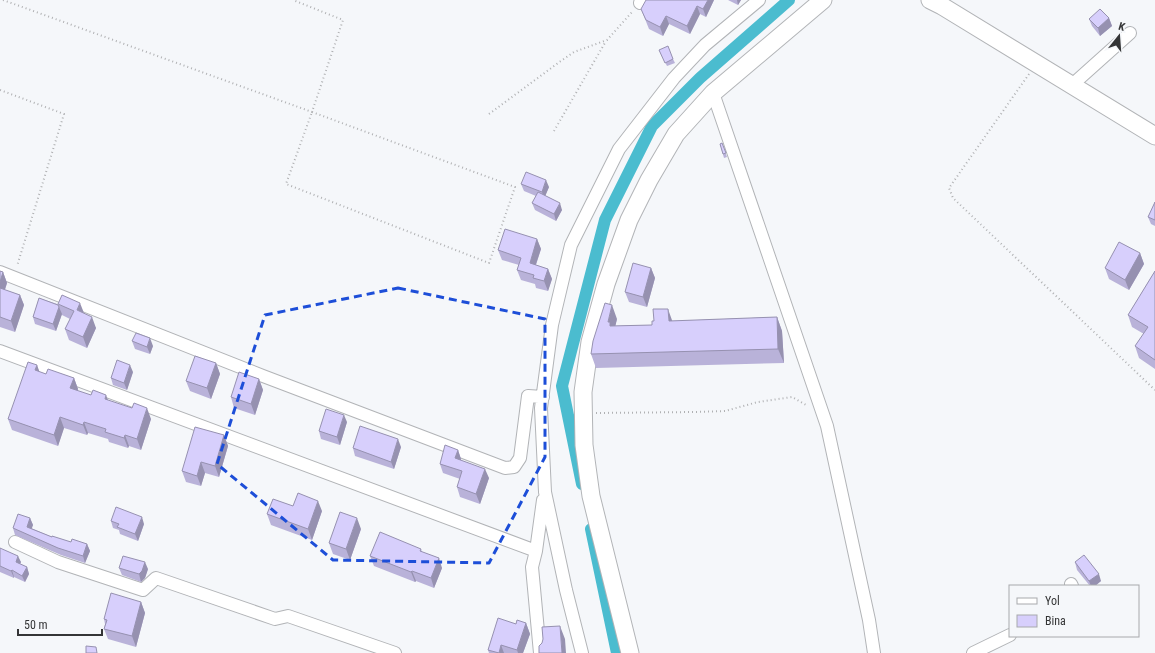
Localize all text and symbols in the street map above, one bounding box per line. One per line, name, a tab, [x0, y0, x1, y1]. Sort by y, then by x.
north arrow	[1099, 16, 1139, 56]
text: K	[1117, 20, 1127, 34]
legend	[1009, 585, 1139, 637]
text: Yol	[1045, 594, 1060, 608]
scale bar	[18, 611, 102, 637]
text: Bina	[1045, 614, 1066, 628]
text: 50 m	[24, 618, 48, 632]

